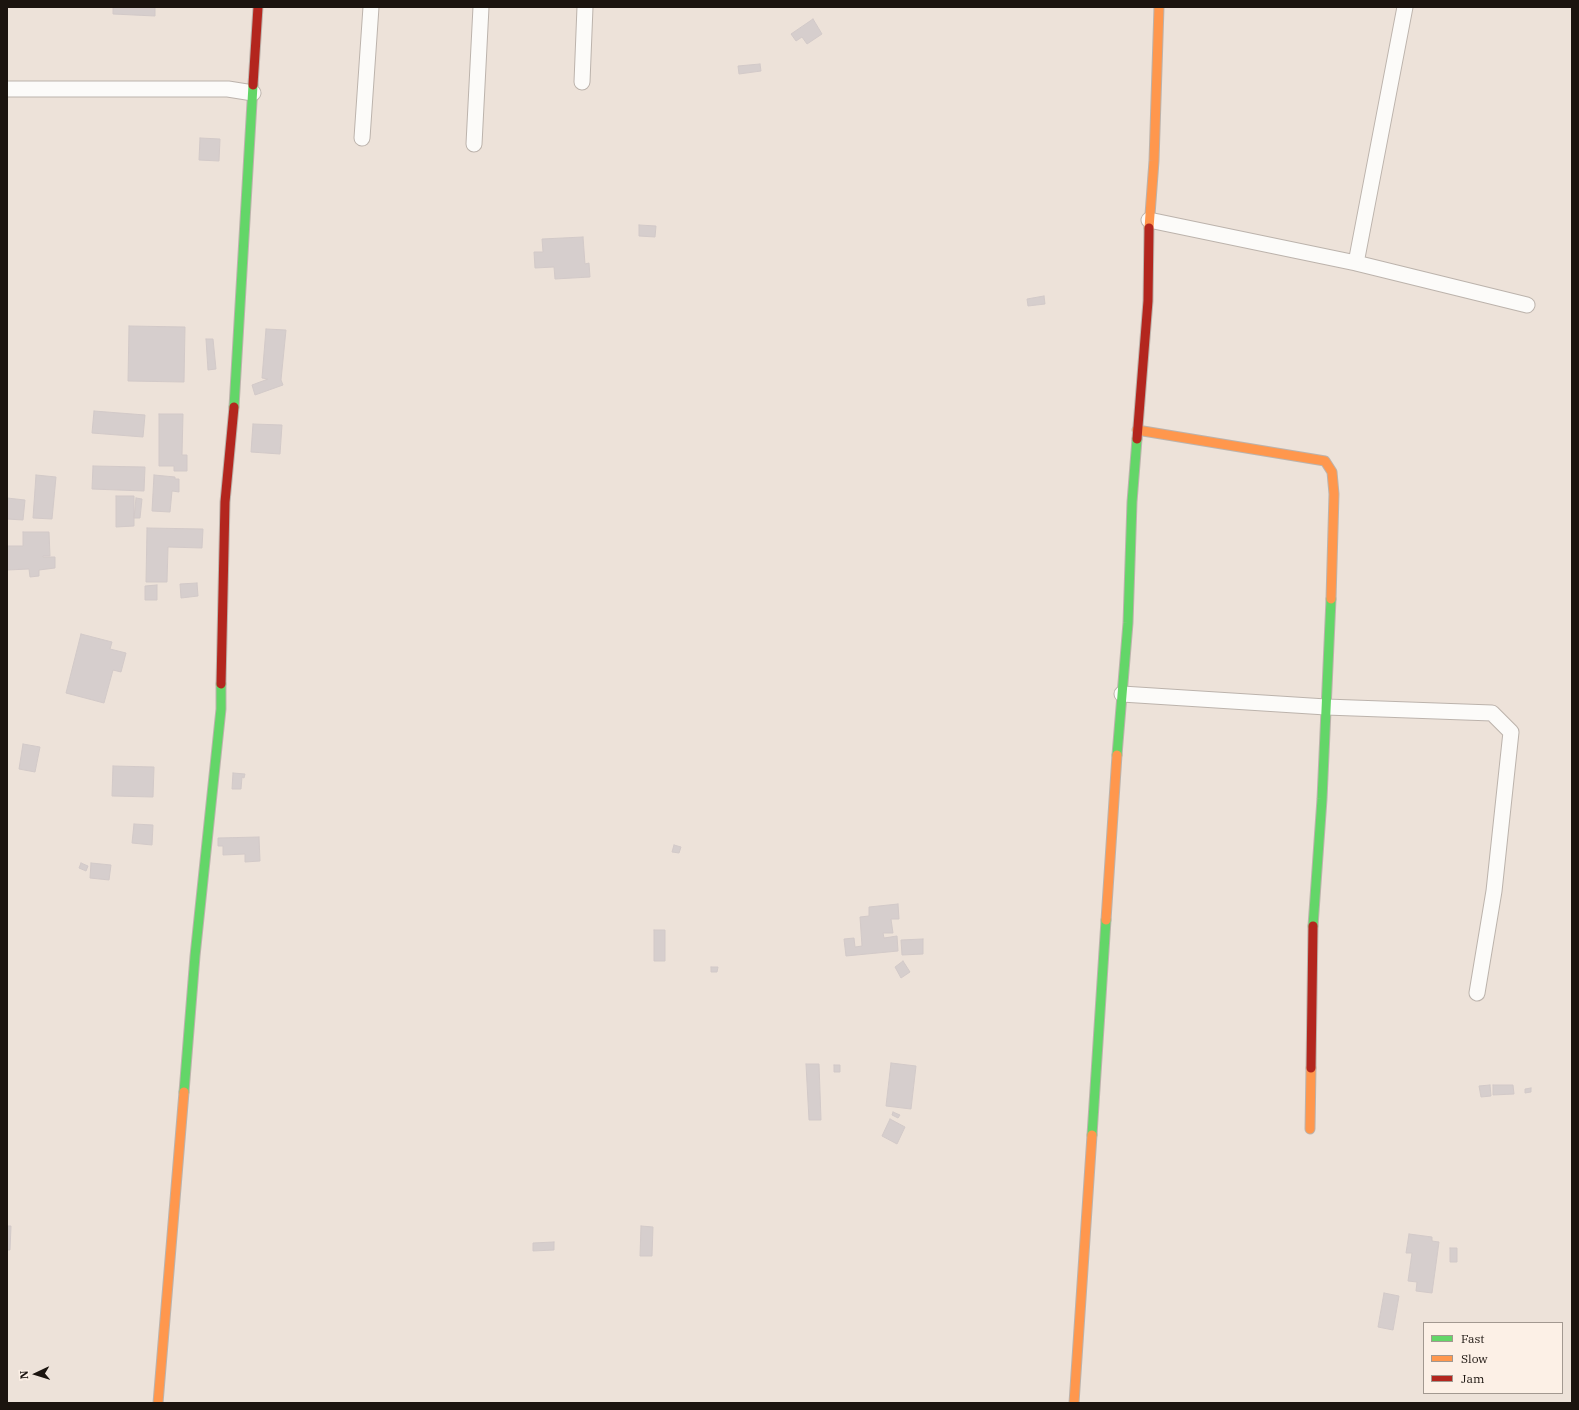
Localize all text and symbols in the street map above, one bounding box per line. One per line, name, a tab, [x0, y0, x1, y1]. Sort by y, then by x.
legend	[1423, 1322, 1563, 1394]
text: Fast	[1461, 1331, 1485, 1346]
text: Slow	[1461, 1351, 1488, 1366]
north arrow	[16, 1354, 56, 1394]
text: N	[17, 1370, 31, 1380]
text: Jam	[1461, 1371, 1484, 1386]

